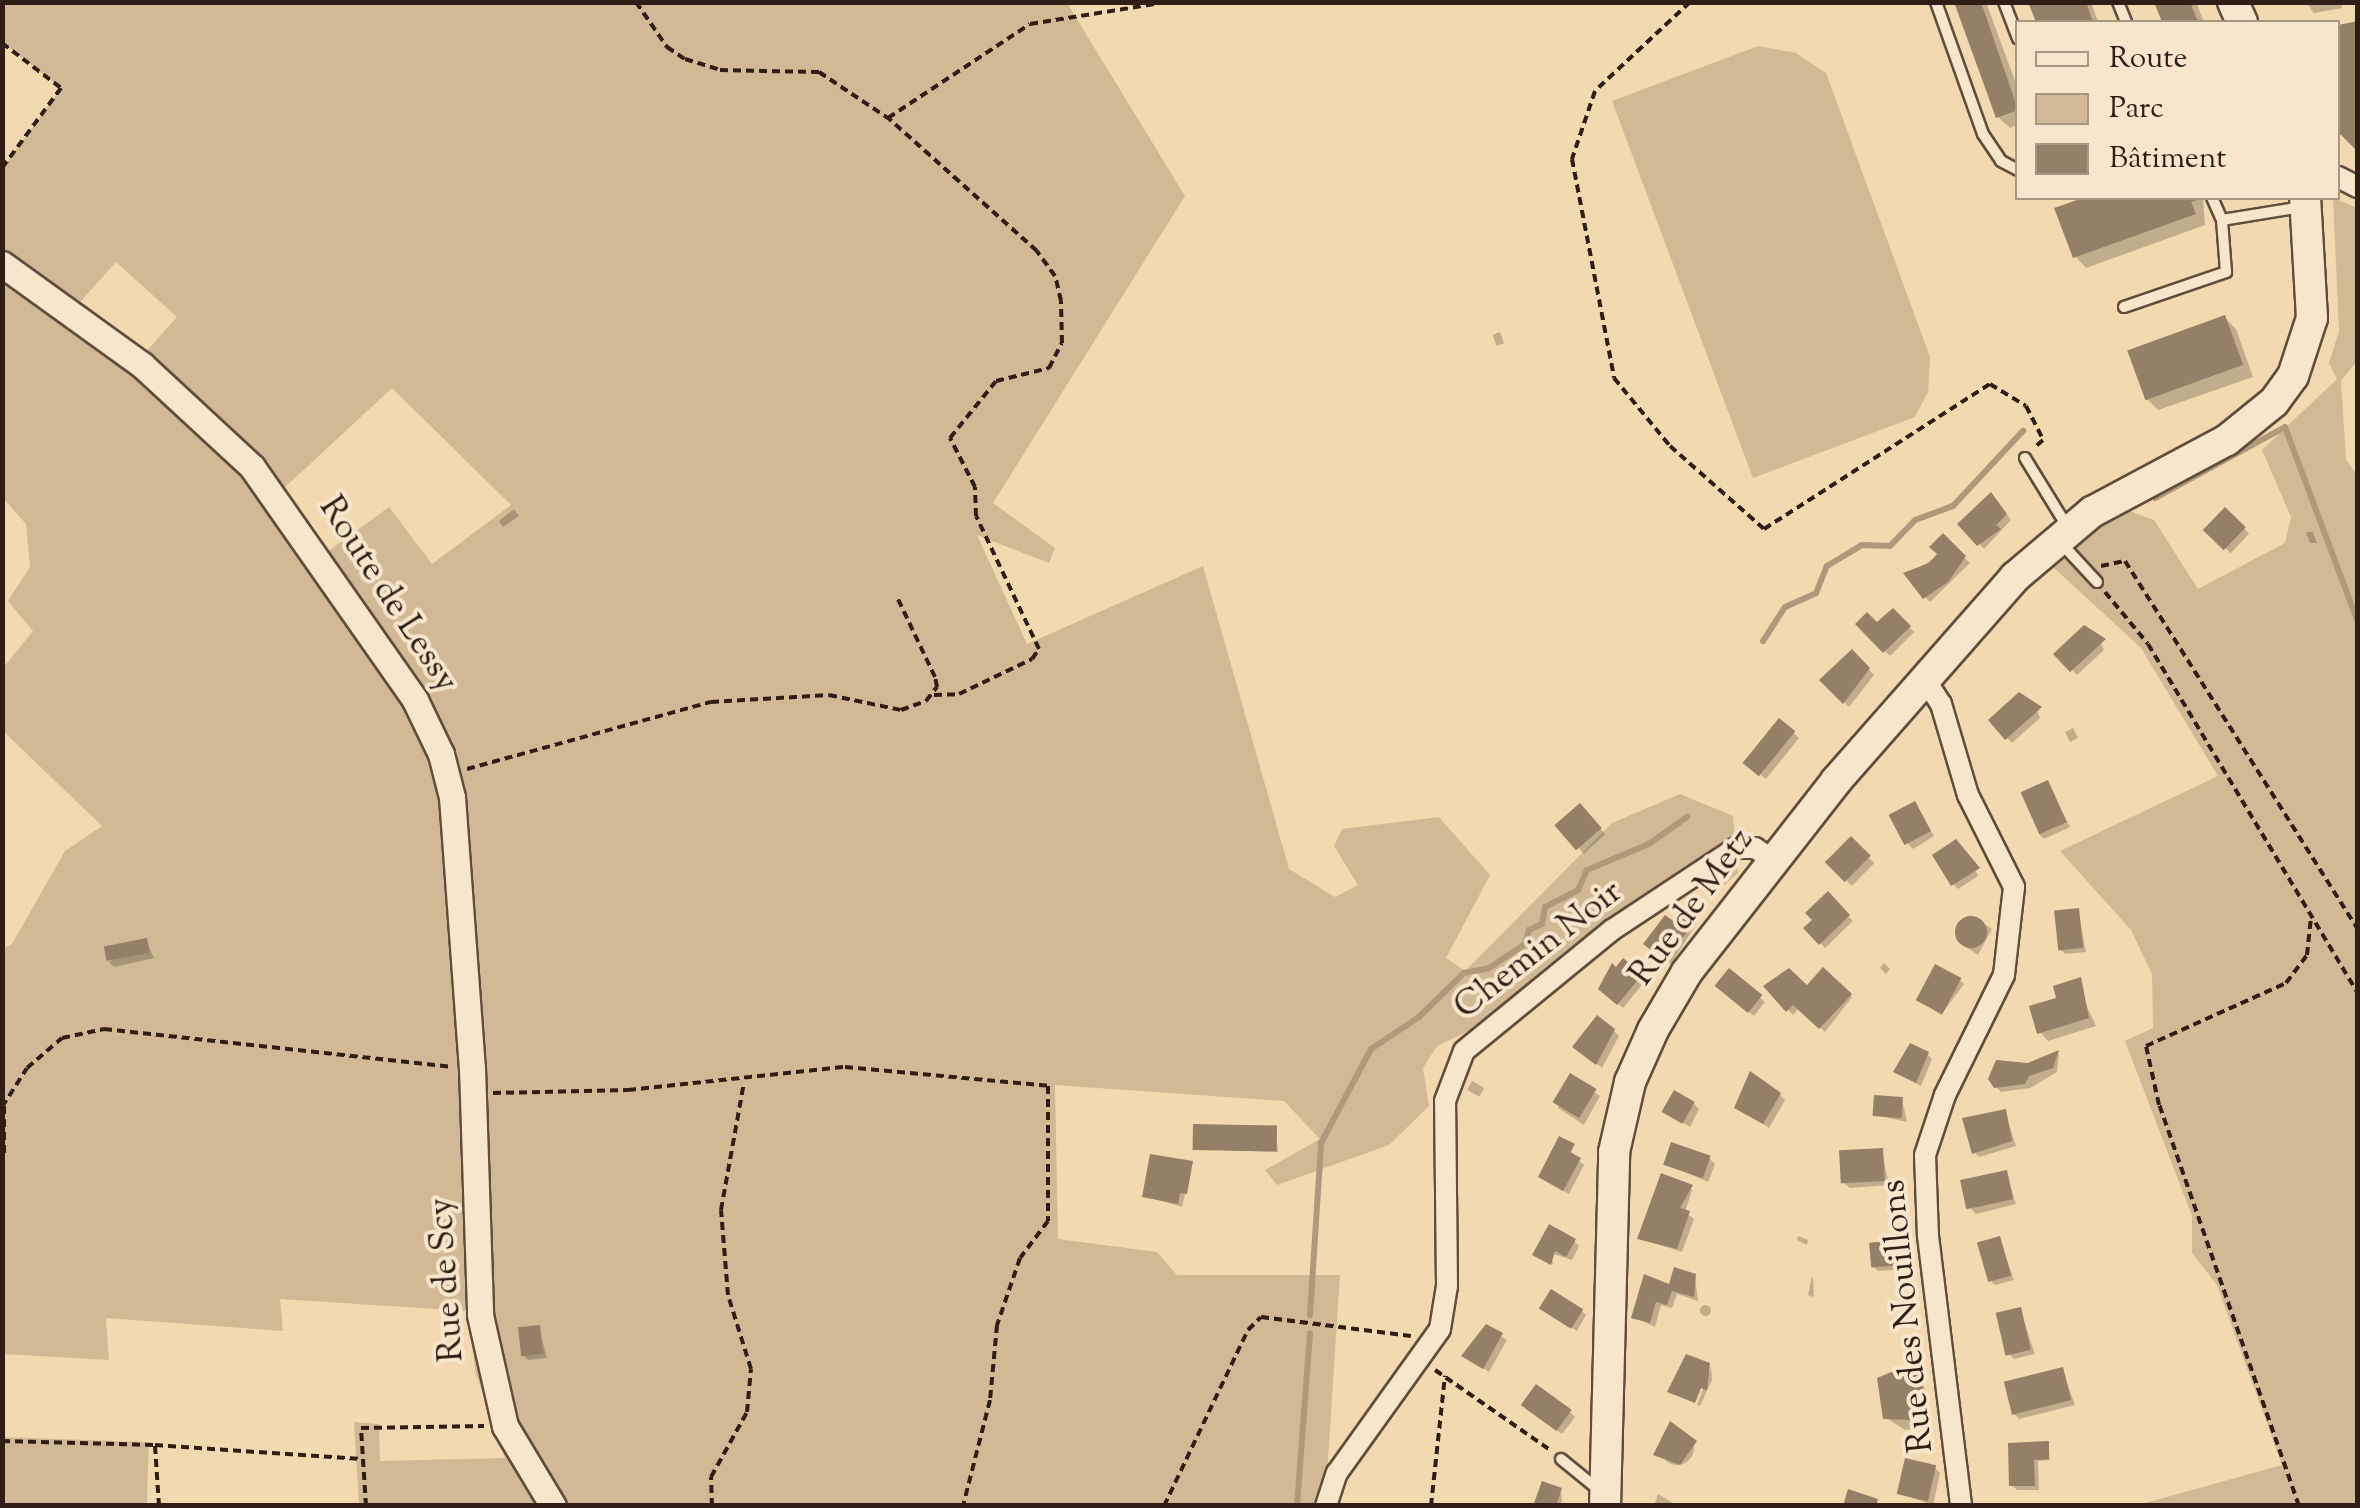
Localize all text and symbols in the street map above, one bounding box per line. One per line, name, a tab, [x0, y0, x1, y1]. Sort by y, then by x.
legend	[2015, 20, 2340, 200]
text: Route	[2109, 38, 2188, 81]
text: Parc	[2109, 88, 2164, 131]
text: Bâtiment	[2109, 138, 2226, 181]
street label: Route de Lessy	[308, 489, 466, 701]
street label: Rue de Metz	[1622, 821, 1764, 995]
street label: Chemin Noir	[1447, 873, 1631, 1029]
street label: Rue des Nouillons	[1874, 1177, 1944, 1455]
street label: Rue de Scy	[421, 1197, 475, 1363]

